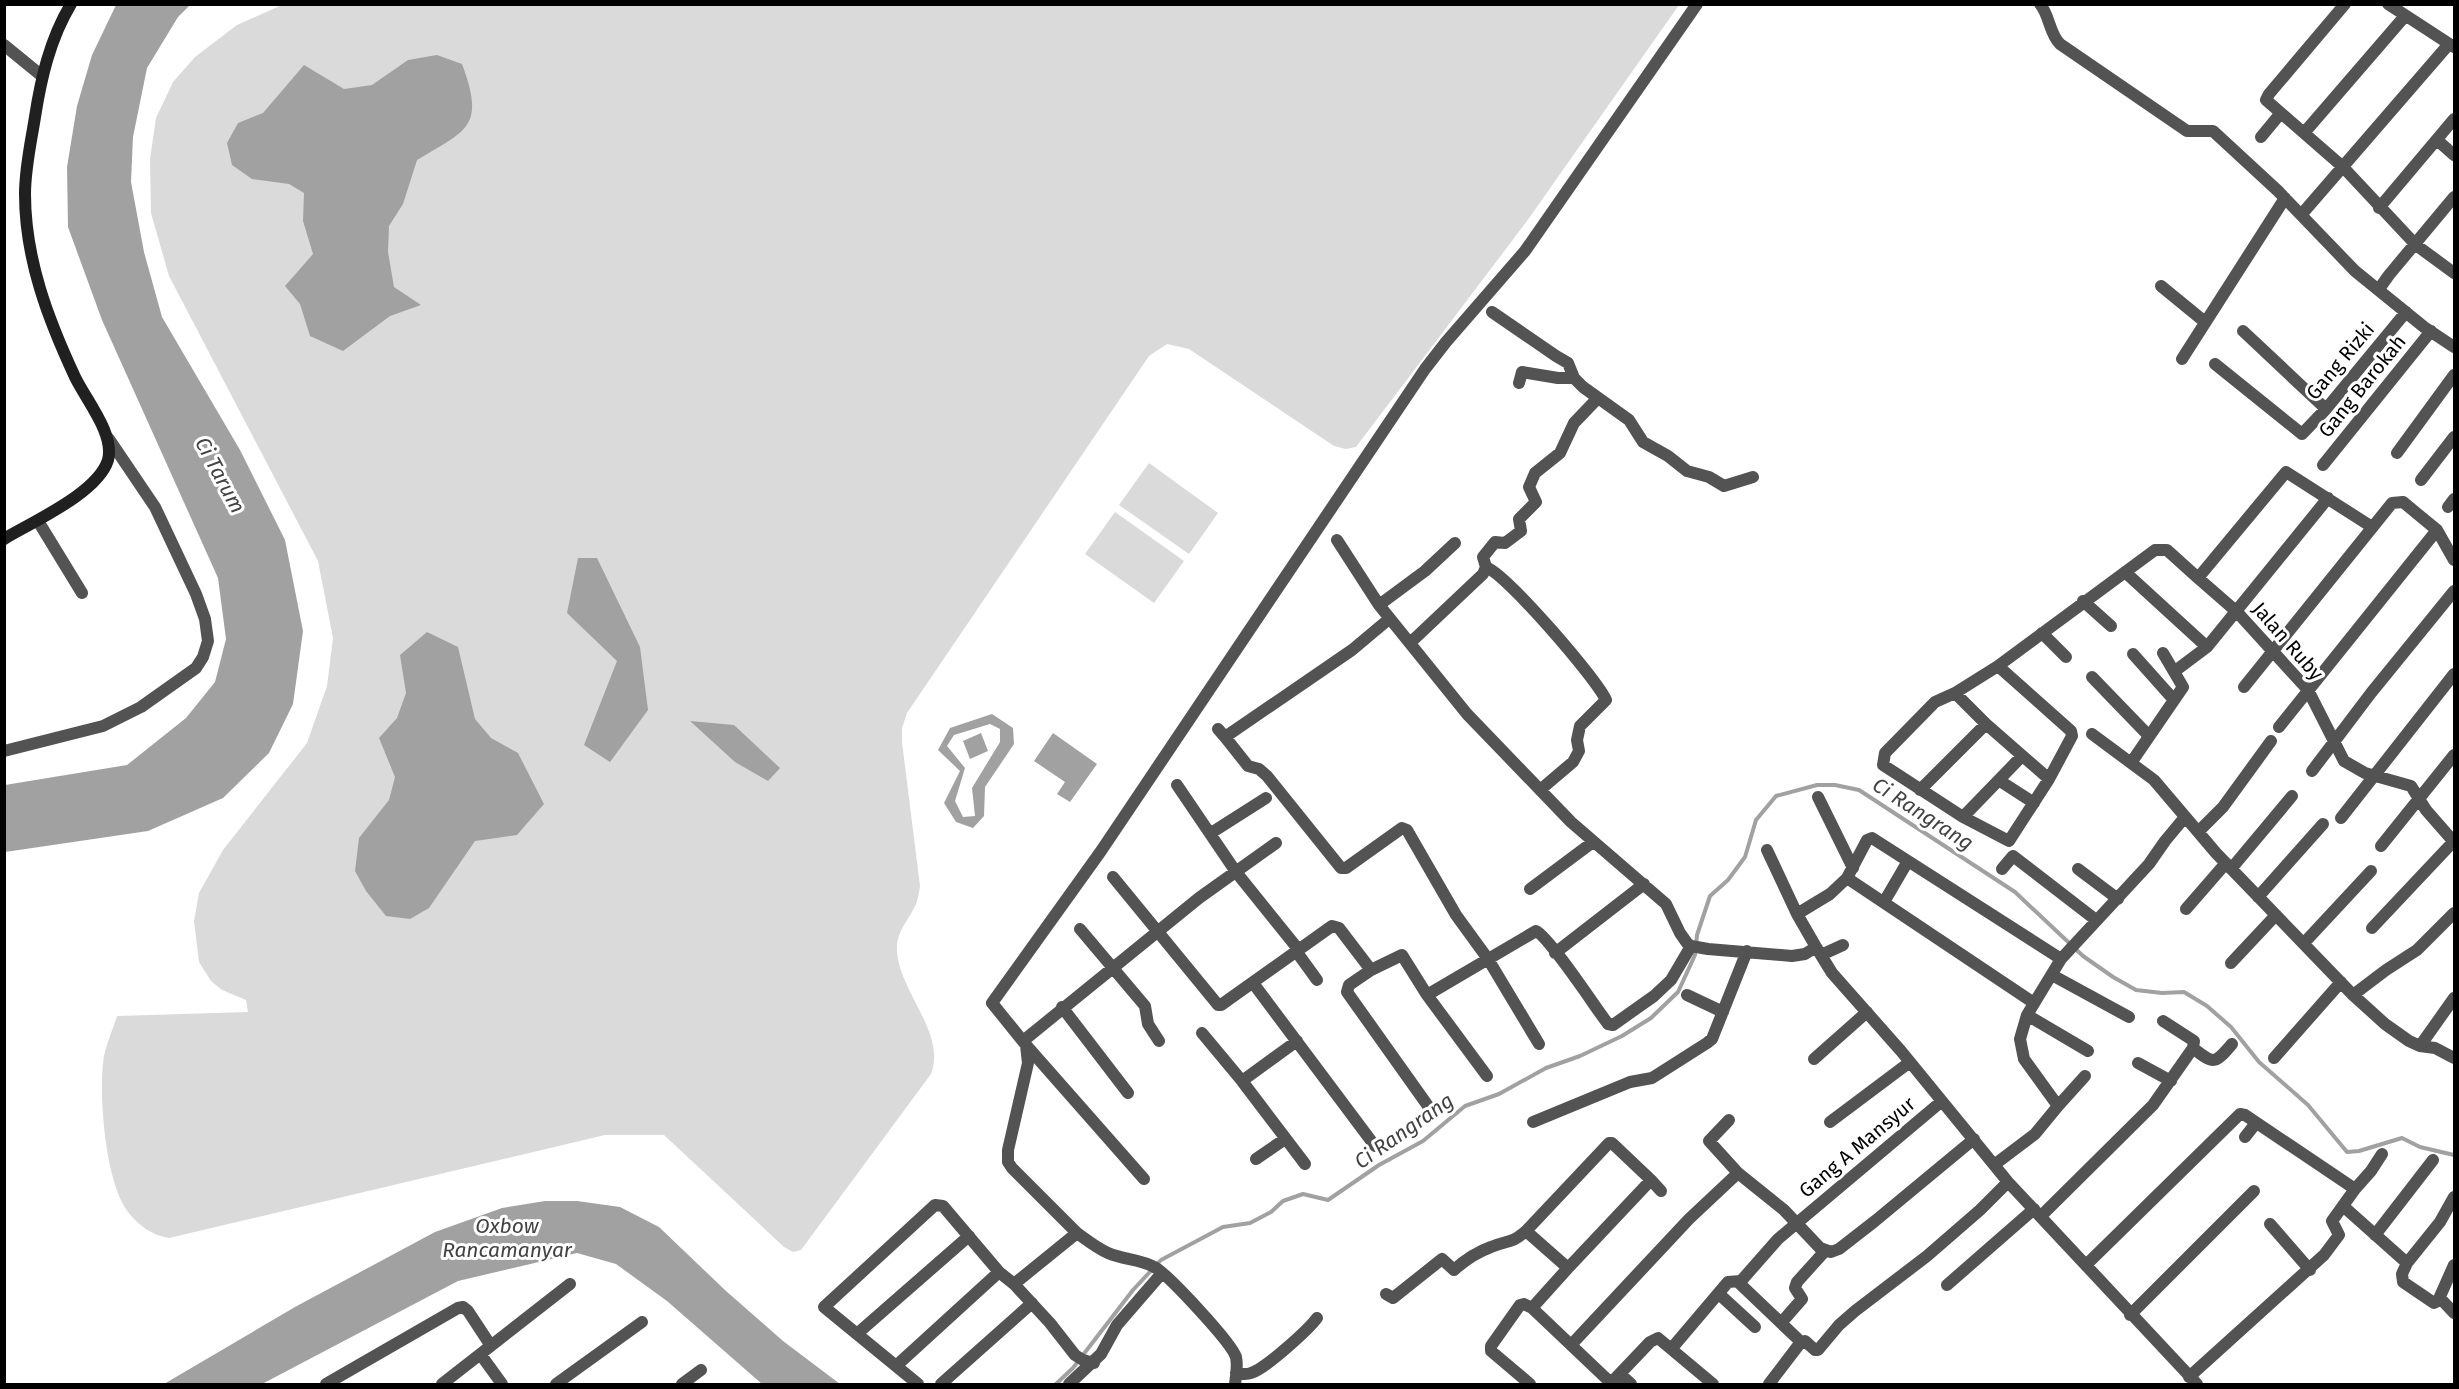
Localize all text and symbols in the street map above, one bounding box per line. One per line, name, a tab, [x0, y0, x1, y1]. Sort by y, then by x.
street label: Gang Rizki	[2301, 318, 2379, 404]
street label: Gang Barokah	[2313, 330, 2411, 442]
water label: Ci Tarum	[189, 433, 251, 517]
street label: Jalan Ruby	[2248, 597, 2329, 685]
water label: Ci Rangrang	[1868, 772, 1978, 856]
water label: Ci Rangrang	[1349, 1087, 1459, 1175]
street label: Gang A Mansyur	[1794, 1091, 1920, 1202]
water label: Oxbow Rancamanyar	[442, 1213, 573, 1263]

